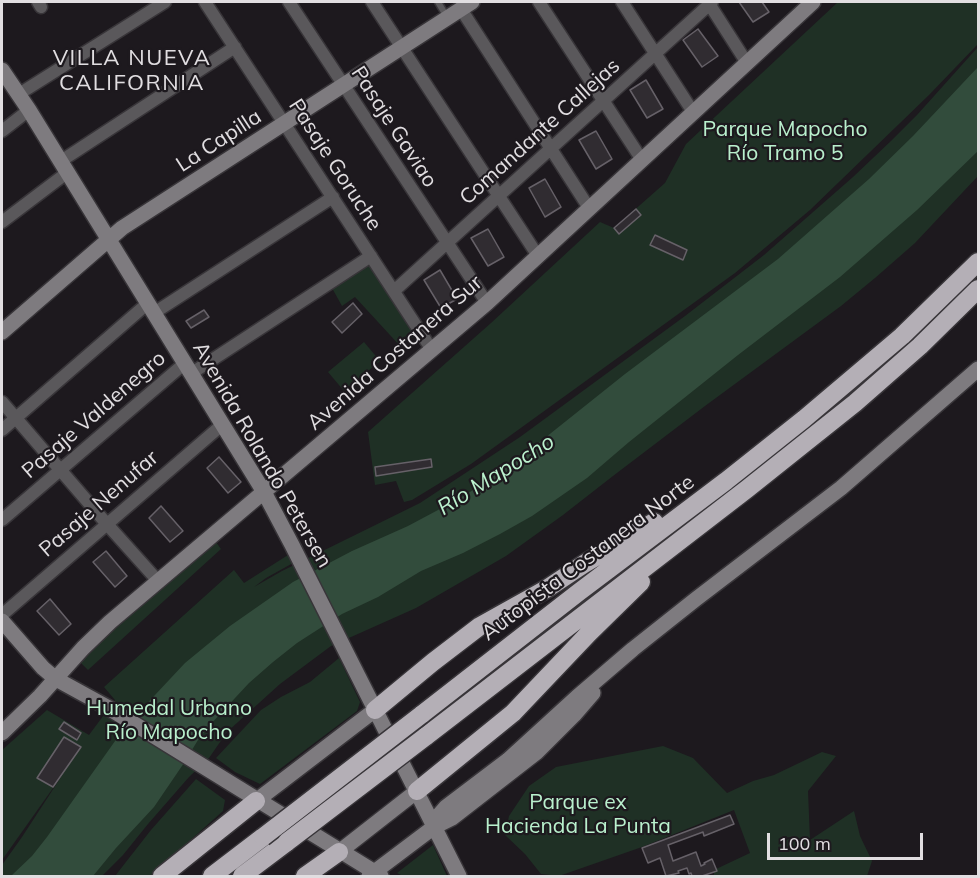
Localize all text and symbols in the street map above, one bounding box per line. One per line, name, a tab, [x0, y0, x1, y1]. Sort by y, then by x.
district label: VILLA NUEVA CALIFORNIA	[53, 45, 211, 96]
street label: Comandante Callejas	[455, 53, 625, 211]
street label: Pasaje Gaviao	[346, 62, 442, 192]
street label: Pasaje Goruche	[283, 94, 387, 236]
street label: La Capilla	[172, 104, 266, 178]
park label: Parque Mapocho Río Tramo 5	[703, 117, 867, 167]
street label: Avenida Costanera Sur	[302, 270, 488, 436]
street label: Avenida Rolando Petersen	[187, 338, 337, 572]
street label: Pasaje Valdenegro	[17, 346, 171, 484]
water label: Río Mapocho	[433, 429, 559, 521]
street label: Pasaje Nenufar	[34, 445, 164, 563]
street label: Autopista Costanera Norte	[477, 470, 699, 646]
park label: Humedal Urbano Río Mapocho	[86, 696, 252, 746]
park label: Parque ex Hacienda La Punta	[485, 790, 671, 840]
scale bar	[770, 821, 926, 859]
text: 100 m	[778, 832, 831, 855]

